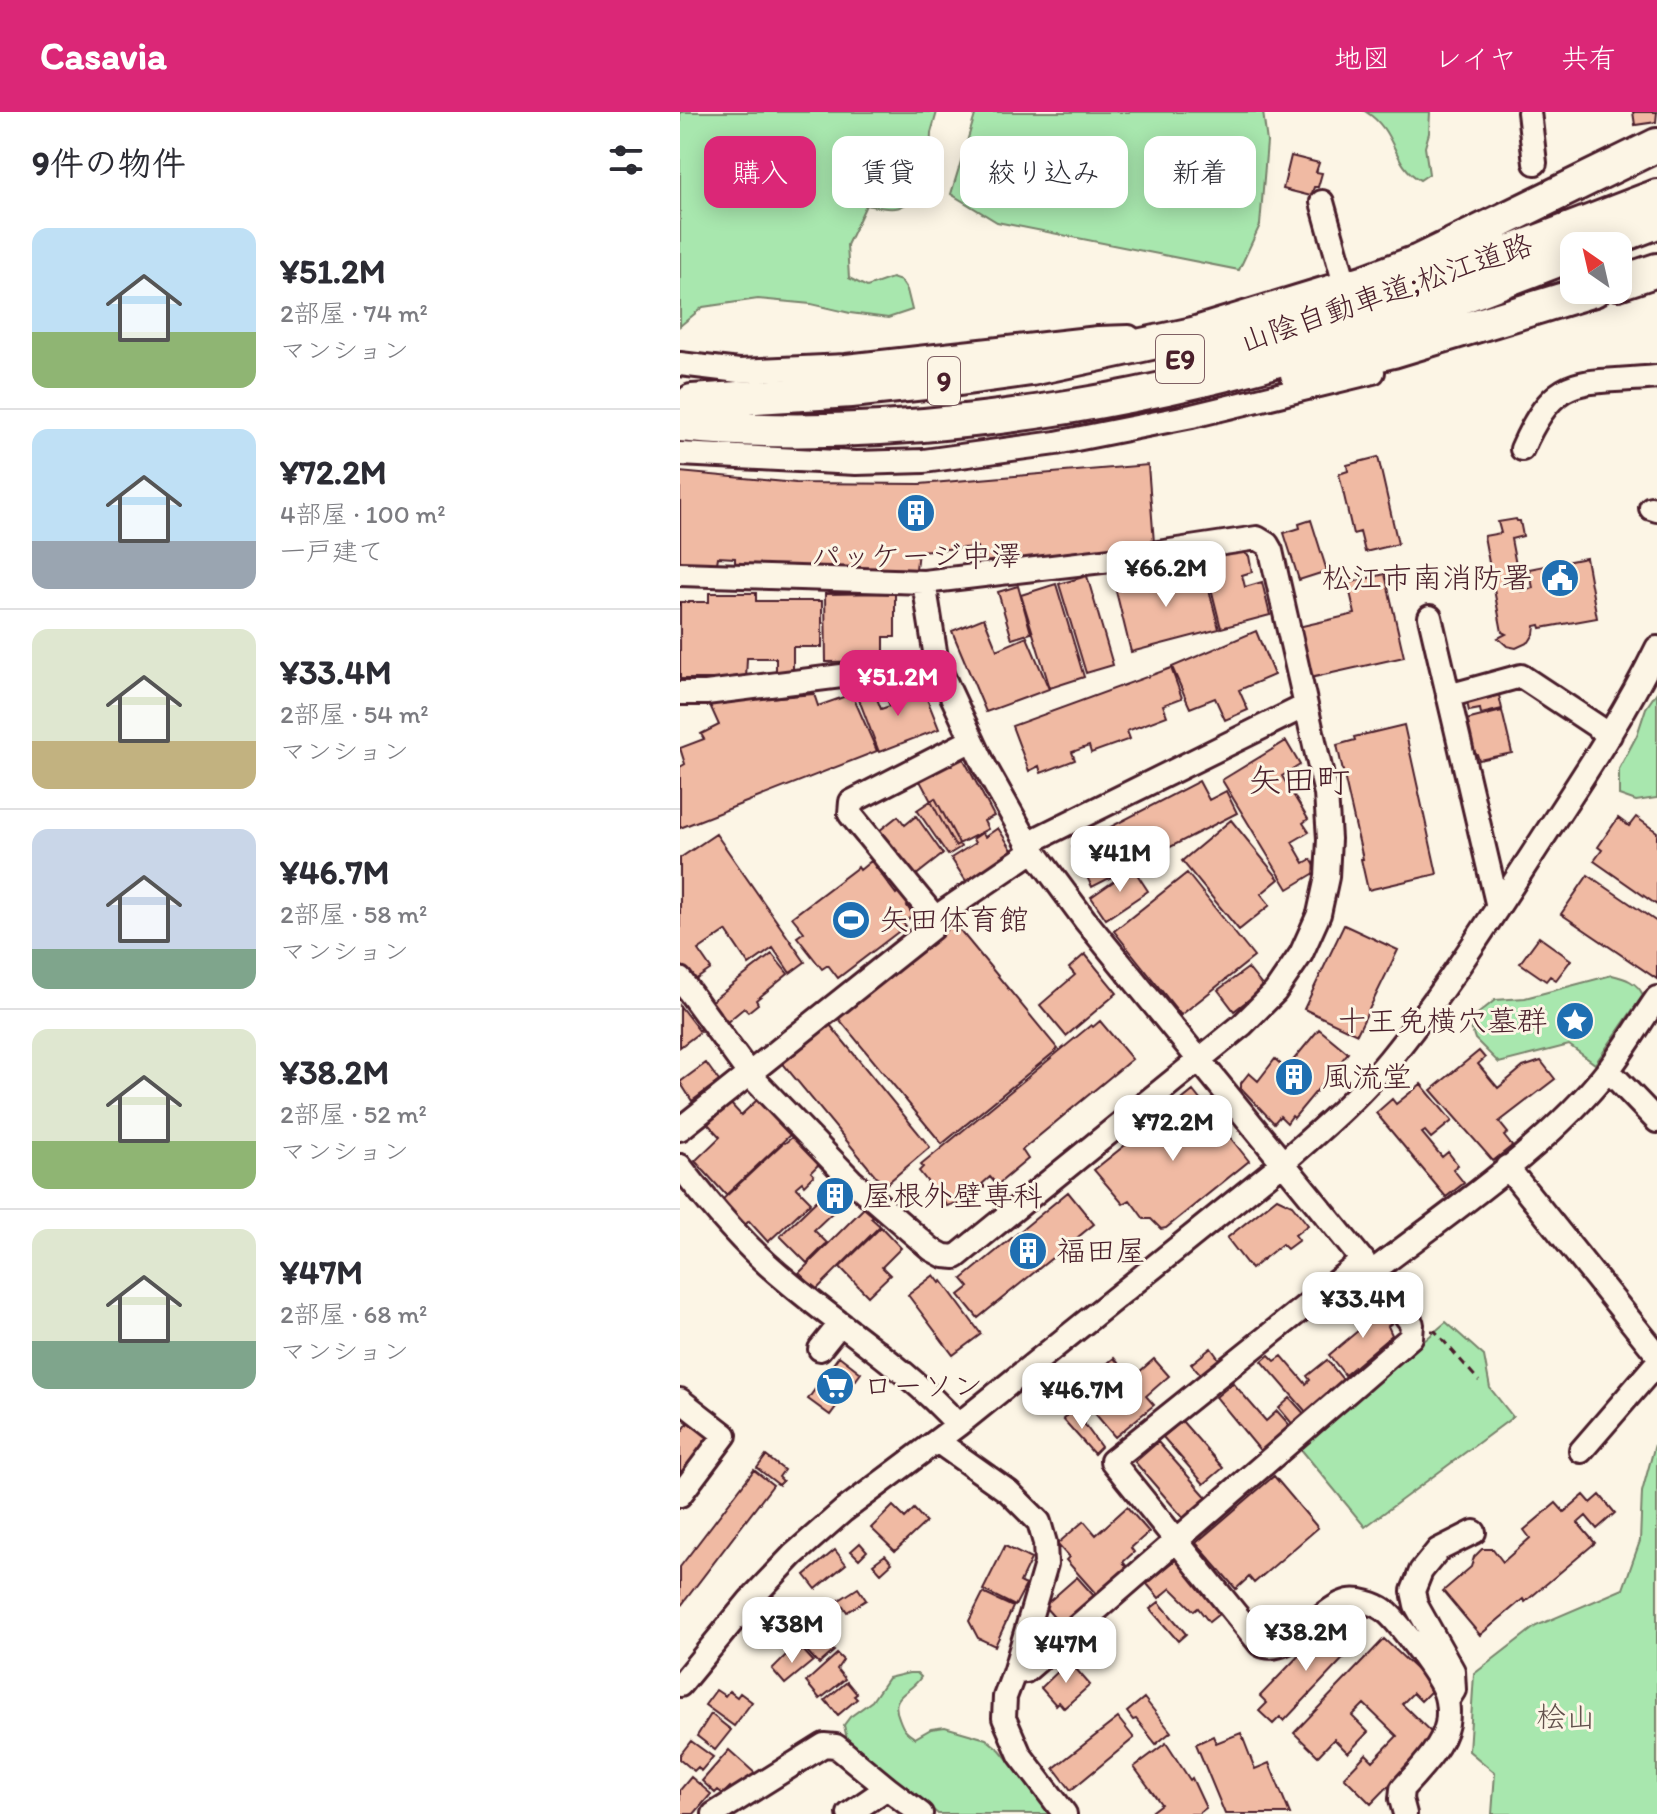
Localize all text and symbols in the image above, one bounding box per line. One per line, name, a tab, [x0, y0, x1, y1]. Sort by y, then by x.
text: Casavia	[40, 33, 167, 79]
text: 地図	[1334, 41, 1390, 75]
text: レイヤ	[1434, 41, 1517, 75]
text: 共有	[1561, 41, 1617, 75]
chip: 購入	[704, 136, 816, 208]
chip: 賃貸	[832, 136, 944, 208]
chip: 絞り込み	[960, 136, 1128, 208]
chip: 新着	[1144, 136, 1256, 208]
icon: filters	[604, 138, 648, 182]
text: 9件の物件	[32, 143, 186, 184]
street label: 山陰自動車道;松江道路	[1234, 225, 1537, 360]
north arrow	[1560, 232, 1632, 304]
map controls	[1560, 232, 1632, 304]
text: ¥51.2M	[280, 251, 386, 292]
icon: home	[96, 260, 192, 356]
text: 2部屋 · 74 m²	[280, 297, 428, 329]
text: マンション	[280, 334, 409, 366]
road number: E9	[1156, 335, 1204, 383]
road number: 9	[928, 357, 960, 405]
text: ¥72.2M	[280, 452, 387, 493]
icon: home	[96, 461, 192, 557]
building icon: パッケージ中澤	[895, 492, 937, 534]
text: 4部屋 · 100 m²	[280, 498, 446, 530]
text: 一戸建て	[280, 535, 384, 567]
place label: パッケージ中澤	[811, 537, 1021, 574]
pin: ¥66.2M	[1101, 541, 1231, 609]
text: ¥66.2M	[1125, 551, 1207, 583]
public building icon: 松江市南消防署	[1539, 557, 1581, 599]
place label: 松江市南消防署	[1322, 559, 1532, 596]
pin: ¥51.2M	[833, 650, 963, 718]
text: ¥33.4M	[280, 652, 392, 693]
text: ¥51.2M	[858, 660, 938, 692]
icon: home	[96, 661, 192, 757]
text: 2部屋 · 54 m²	[280, 698, 429, 730]
text: マンション	[280, 735, 409, 767]
district label: 矢田町	[1248, 760, 1350, 801]
pin: ¥41M	[1073, 826, 1167, 894]
text: ¥41M	[1089, 836, 1151, 868]
text: ¥46.7M	[280, 852, 389, 893]
icon: home	[96, 861, 192, 957]
text: 2部屋 · 58 m²	[280, 898, 427, 930]
sports icon: 矢田体育館	[830, 899, 872, 941]
place label: 矢田体育館	[879, 901, 1029, 938]
text: マンション	[280, 935, 409, 967]
place icon: 十王免横穴墓群	[1554, 1000, 1596, 1042]
place label: 十王免横穴墓群	[1337, 1002, 1547, 1039]
text: ¥38.2M	[280, 1052, 389, 1093]
building icon: 風流堂	[1273, 1056, 1315, 1098]
place label: 風流堂	[1322, 1058, 1412, 1095]
icon: home	[96, 1061, 192, 1157]
pin: ¥72.2M	[1108, 1095, 1238, 1163]
text: 2部屋 · 52 m²	[280, 1098, 427, 1130]
text: ¥72.2M	[1132, 1105, 1214, 1137]
text: マンション	[280, 1135, 409, 1167]
building icon: 屋根外壁専科	[814, 1175, 856, 1217]
place label: 屋根外壁専科	[863, 1177, 1043, 1214]
building icon: 福田屋	[1007, 1230, 1049, 1272]
place label: 福田屋	[1056, 1232, 1146, 1269]
text: ¥47M	[280, 1252, 363, 1293]
icon: home	[96, 1261, 192, 1357]
pin: ¥33.4M	[1298, 1272, 1428, 1340]
text: ¥33.4M	[1320, 1282, 1406, 1314]
text: 2部屋 · 68 m²	[280, 1298, 427, 1330]
text: マンション	[280, 1335, 409, 1367]
pin: ¥46.7M	[1017, 1363, 1147, 1431]
supermarket icon: ローソン	[814, 1365, 856, 1407]
place label: ローソン	[863, 1367, 983, 1404]
text: ¥46.7M	[1040, 1373, 1124, 1405]
pin: ¥38M	[745, 1597, 839, 1665]
pin: ¥38.2M	[1241, 1605, 1371, 1673]
text: ¥38M	[760, 1607, 824, 1639]
text: ¥38.2M	[1264, 1615, 1348, 1647]
pin: ¥47M	[1019, 1617, 1113, 1685]
text: ¥47M	[1034, 1627, 1098, 1659]
park label: 桧山	[1536, 1698, 1596, 1735]

